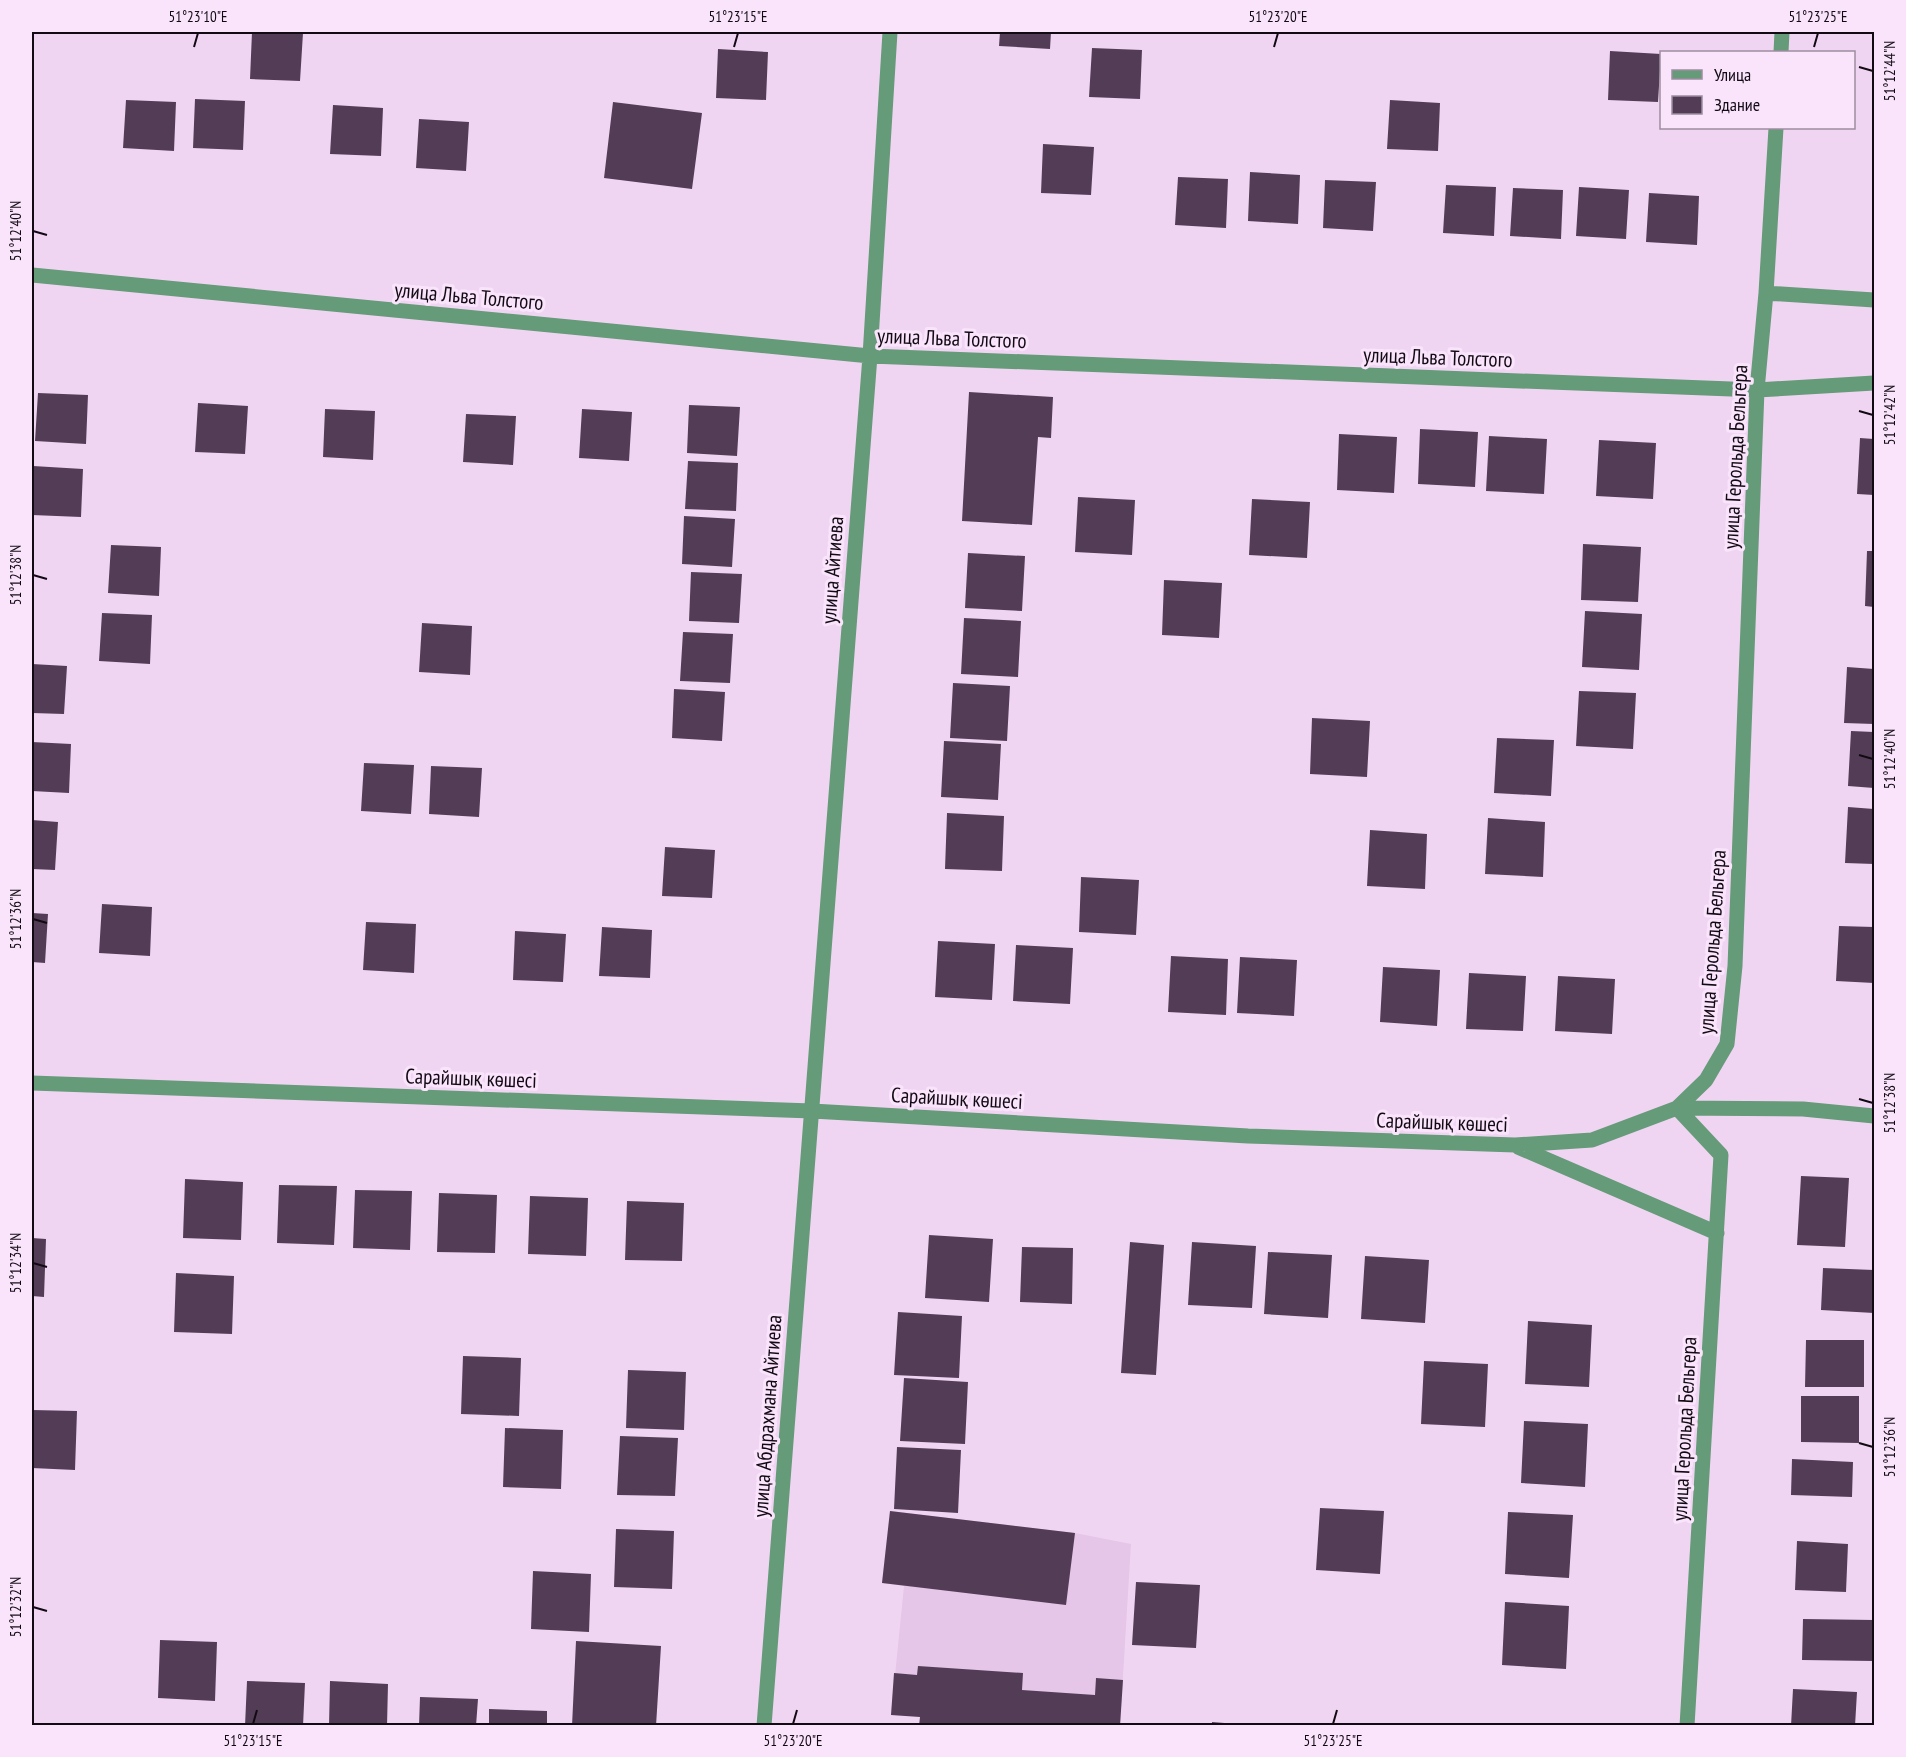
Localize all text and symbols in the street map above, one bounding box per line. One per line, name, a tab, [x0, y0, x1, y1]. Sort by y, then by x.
text: 51°23'10"E	[168, 7, 228, 26]
text: 51°23'15"E	[708, 7, 768, 26]
text: 51°23'20"E	[1248, 7, 1308, 26]
text: 51°23'25"E	[1788, 7, 1848, 26]
text: 51°12'44"N	[1880, 41, 1899, 101]
legend	[1660, 51, 1855, 129]
text: Улица	[1714, 63, 1751, 86]
text: Здание	[1714, 93, 1760, 116]
text: 51°12'40"N	[6, 201, 25, 261]
street label: улица Льва Толстого	[393, 276, 545, 316]
street label: улица Льва Толстого	[877, 322, 1027, 354]
street label: улица Льва Толстого	[1363, 341, 1513, 373]
street label: улица Герольда Бельгера	[1717, 364, 1753, 550]
text: 51°12'42"N	[1880, 385, 1899, 445]
street label: улица Айтиева	[815, 515, 849, 625]
text: 51°12'38"N	[6, 545, 25, 605]
text: 51°12'40"N	[1880, 729, 1899, 789]
street label: улица Герольда Бельгера	[1692, 849, 1732, 1035]
text: 51°12'36"N	[6, 889, 25, 949]
street label: Сарайшық көшесі	[405, 1062, 537, 1094]
text: 51°12'38"N	[1880, 1073, 1899, 1133]
street label: Сарайшық көшесі	[891, 1081, 1023, 1115]
street label: Сарайшық көшесі	[1376, 1106, 1508, 1138]
text: 51°12'34"N	[6, 1233, 25, 1293]
street label: улица Абдрахмана Айтиева	[746, 1314, 788, 1518]
street label: улица Герольда Бельгера	[1666, 1336, 1702, 1522]
text: 51°12'36"N	[1880, 1417, 1899, 1477]
text: 51°12'32"N	[6, 1577, 25, 1637]
text: 51°23'15"E	[223, 1731, 283, 1750]
text: 51°23'20"E	[763, 1731, 823, 1750]
text: 51°23'25"E	[1303, 1731, 1363, 1750]

